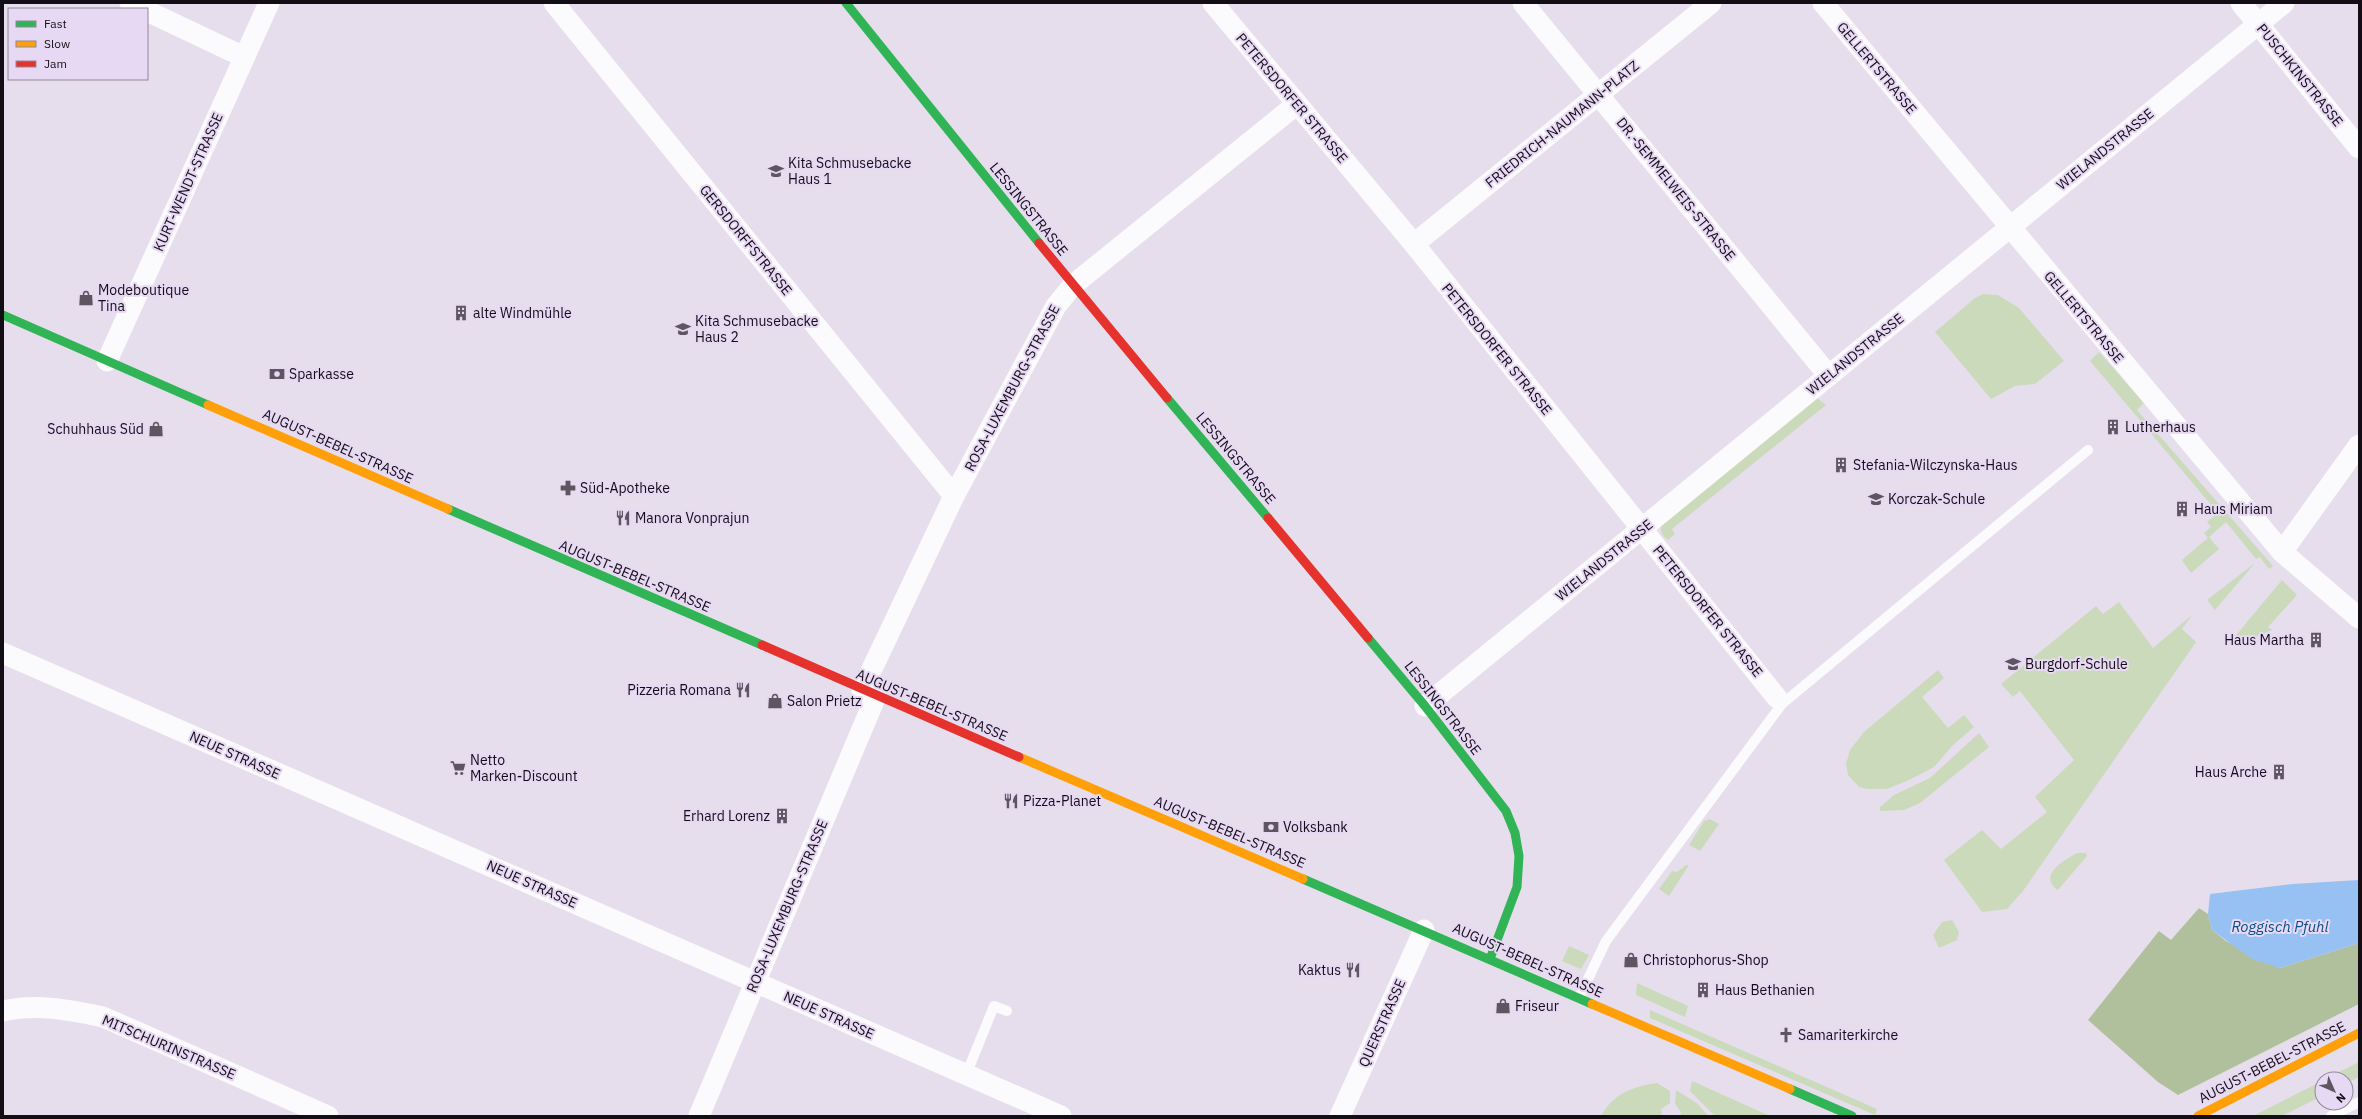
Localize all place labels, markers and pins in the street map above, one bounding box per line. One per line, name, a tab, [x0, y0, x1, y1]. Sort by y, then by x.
place label: Kita Schmusebacke Haus 1	[788, 154, 912, 188]
school or university icon: Kita Schmusebacke Haus 1	[767, 162, 785, 180]
place label: Modeboutique Tina	[98, 281, 189, 315]
shop icon: Modeboutique Tina	[77, 289, 95, 307]
building icon: alte Windmühle	[452, 304, 470, 322]
place label: alte Windmühle	[473, 304, 572, 322]
place label: Kita Schmusebacke Haus 2	[695, 312, 819, 346]
school or university icon: Kita Schmusebacke Haus 2	[674, 320, 692, 338]
bank icon: Sparkasse	[268, 365, 286, 383]
place label: Sparkasse	[289, 365, 354, 383]
building icon: Lutherhaus	[2104, 418, 2122, 436]
place label: Lutherhaus	[2125, 418, 2196, 436]
place label: Schuhhaus Süd	[47, 420, 144, 438]
shop icon: Schuhhaus Süd	[147, 420, 165, 438]
building icon: Stefania-Wilczynska-Haus	[1832, 456, 1850, 474]
place label: Stefania-Wilczynska-Haus	[1853, 456, 2018, 474]
pharmacy icon: Süd-Apotheke	[559, 479, 577, 497]
place label: Süd-Apotheke	[580, 479, 670, 497]
school or university icon: Korczak-Schule	[1867, 490, 1885, 508]
place label: Korczak-Schule	[1888, 490, 1985, 508]
building icon: Haus Miriam	[2173, 500, 2191, 518]
place label: Haus Miriam	[2194, 500, 2273, 518]
restaurant icon: Manora Vonprajun	[614, 509, 632, 527]
place label: Manora Vonprajun	[635, 509, 749, 527]
place label: Haus Martha	[2224, 631, 2305, 649]
building icon: Haus Martha	[2307, 631, 2325, 649]
school or university icon: Burgdorf-Schule	[2004, 655, 2022, 673]
place label: Burgdorf-Schule	[2025, 655, 2128, 673]
place label: Pizzeria Romana	[627, 681, 732, 699]
restaurant icon: Pizzeria Romana	[734, 681, 752, 699]
shop icon: Salon Prietz	[766, 692, 784, 710]
place label: Salon Prietz	[787, 692, 862, 710]
place label: Netto Marken-Discount	[470, 751, 578, 785]
supermarket icon: Netto Marken-Discount	[449, 759, 467, 777]
place label: Haus Arche	[2195, 763, 2267, 781]
building icon: Haus Arche	[2270, 763, 2288, 781]
restaurant icon: Pizza-Planet	[1002, 792, 1020, 810]
place label: Pizza-Planet	[1023, 792, 1101, 810]
place label: Erhard Lorenz	[683, 807, 771, 825]
building icon: Erhard Lorenz	[773, 807, 791, 825]
bank icon: Volksbank	[1262, 818, 1280, 836]
place label: Volksbank	[1283, 818, 1348, 836]
shop icon: Christophorus-Shop	[1622, 951, 1640, 969]
place label: Christophorus-Shop	[1643, 951, 1769, 969]
place label: Kaktus	[1298, 961, 1341, 979]
restaurant icon: Kaktus	[1344, 961, 1362, 979]
building icon: Haus Bethanien	[1694, 981, 1712, 999]
place label: Haus Bethanien	[1715, 981, 1815, 999]
shop icon: Friseur	[1494, 997, 1512, 1015]
place label: Friseur	[1515, 997, 1559, 1015]
church icon: Samariterkirche	[1777, 1026, 1795, 1044]
place label: Samariterkirche	[1798, 1026, 1899, 1044]

